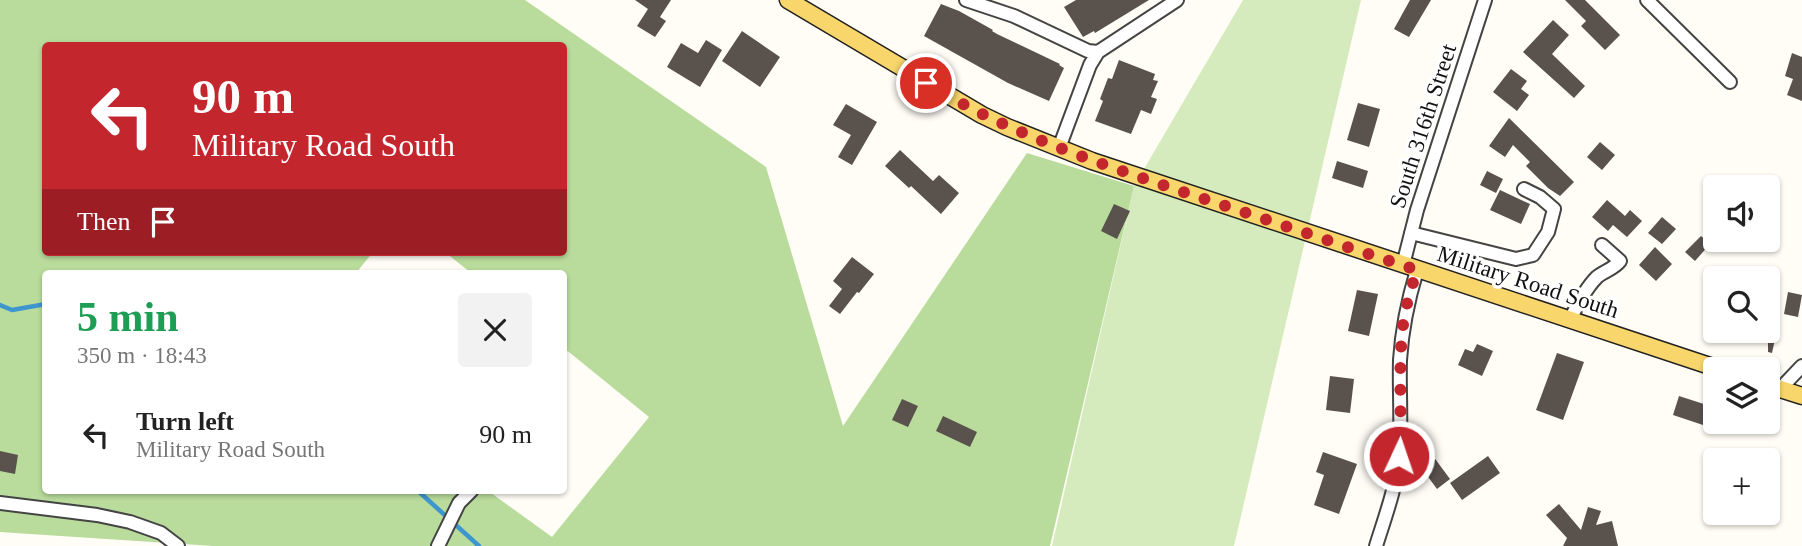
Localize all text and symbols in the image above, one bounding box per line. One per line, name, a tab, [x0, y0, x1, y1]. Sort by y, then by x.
street label: South 316th Street	[1385, 40, 1462, 211]
pin	[896, 53, 956, 113]
icon: arrive	[907, 64, 945, 102]
text: 90 m	[192, 69, 294, 124]
icon: left	[77, 70, 168, 161]
text: Military Road South	[192, 127, 455, 163]
map controls	[1703, 175, 1780, 525]
button: sound	[1703, 175, 1780, 252]
icon: arrive	[144, 203, 182, 241]
text: Then	[77, 207, 130, 236]
street label: Military Road South	[1434, 241, 1622, 323]
button: search	[1703, 266, 1780, 343]
button: close	[458, 293, 532, 367]
text: 5 min	[77, 294, 179, 340]
text: 350 m · 18:43	[77, 343, 207, 368]
button: layers	[1703, 357, 1780, 434]
text: Turn left	[136, 407, 234, 436]
icon: left	[77, 416, 115, 454]
position arrow	[1362, 419, 1436, 493]
text: 90 m	[479, 420, 532, 449]
text: Military Road South	[136, 437, 325, 462]
button: +	[1703, 448, 1780, 525]

